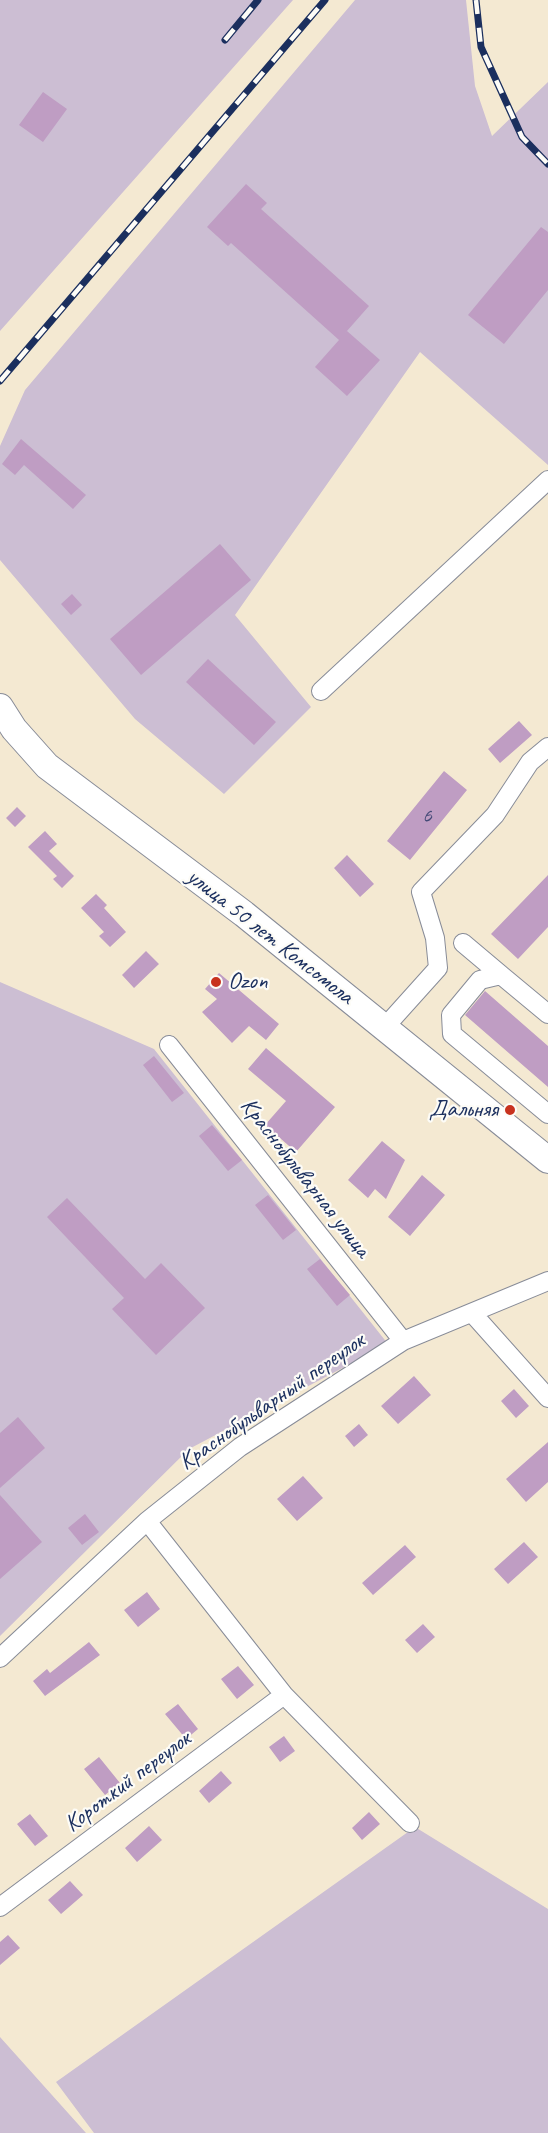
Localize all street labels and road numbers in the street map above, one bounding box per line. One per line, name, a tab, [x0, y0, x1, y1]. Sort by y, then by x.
street label: улица 50 лет Комсомола	[181, 863, 359, 1011]
street label: Краснобульварная улица	[234, 1092, 376, 1264]
street label: Краснобульварный переулок	[173, 1327, 371, 1477]
street label: Короткий переулок	[59, 1725, 197, 1839]

